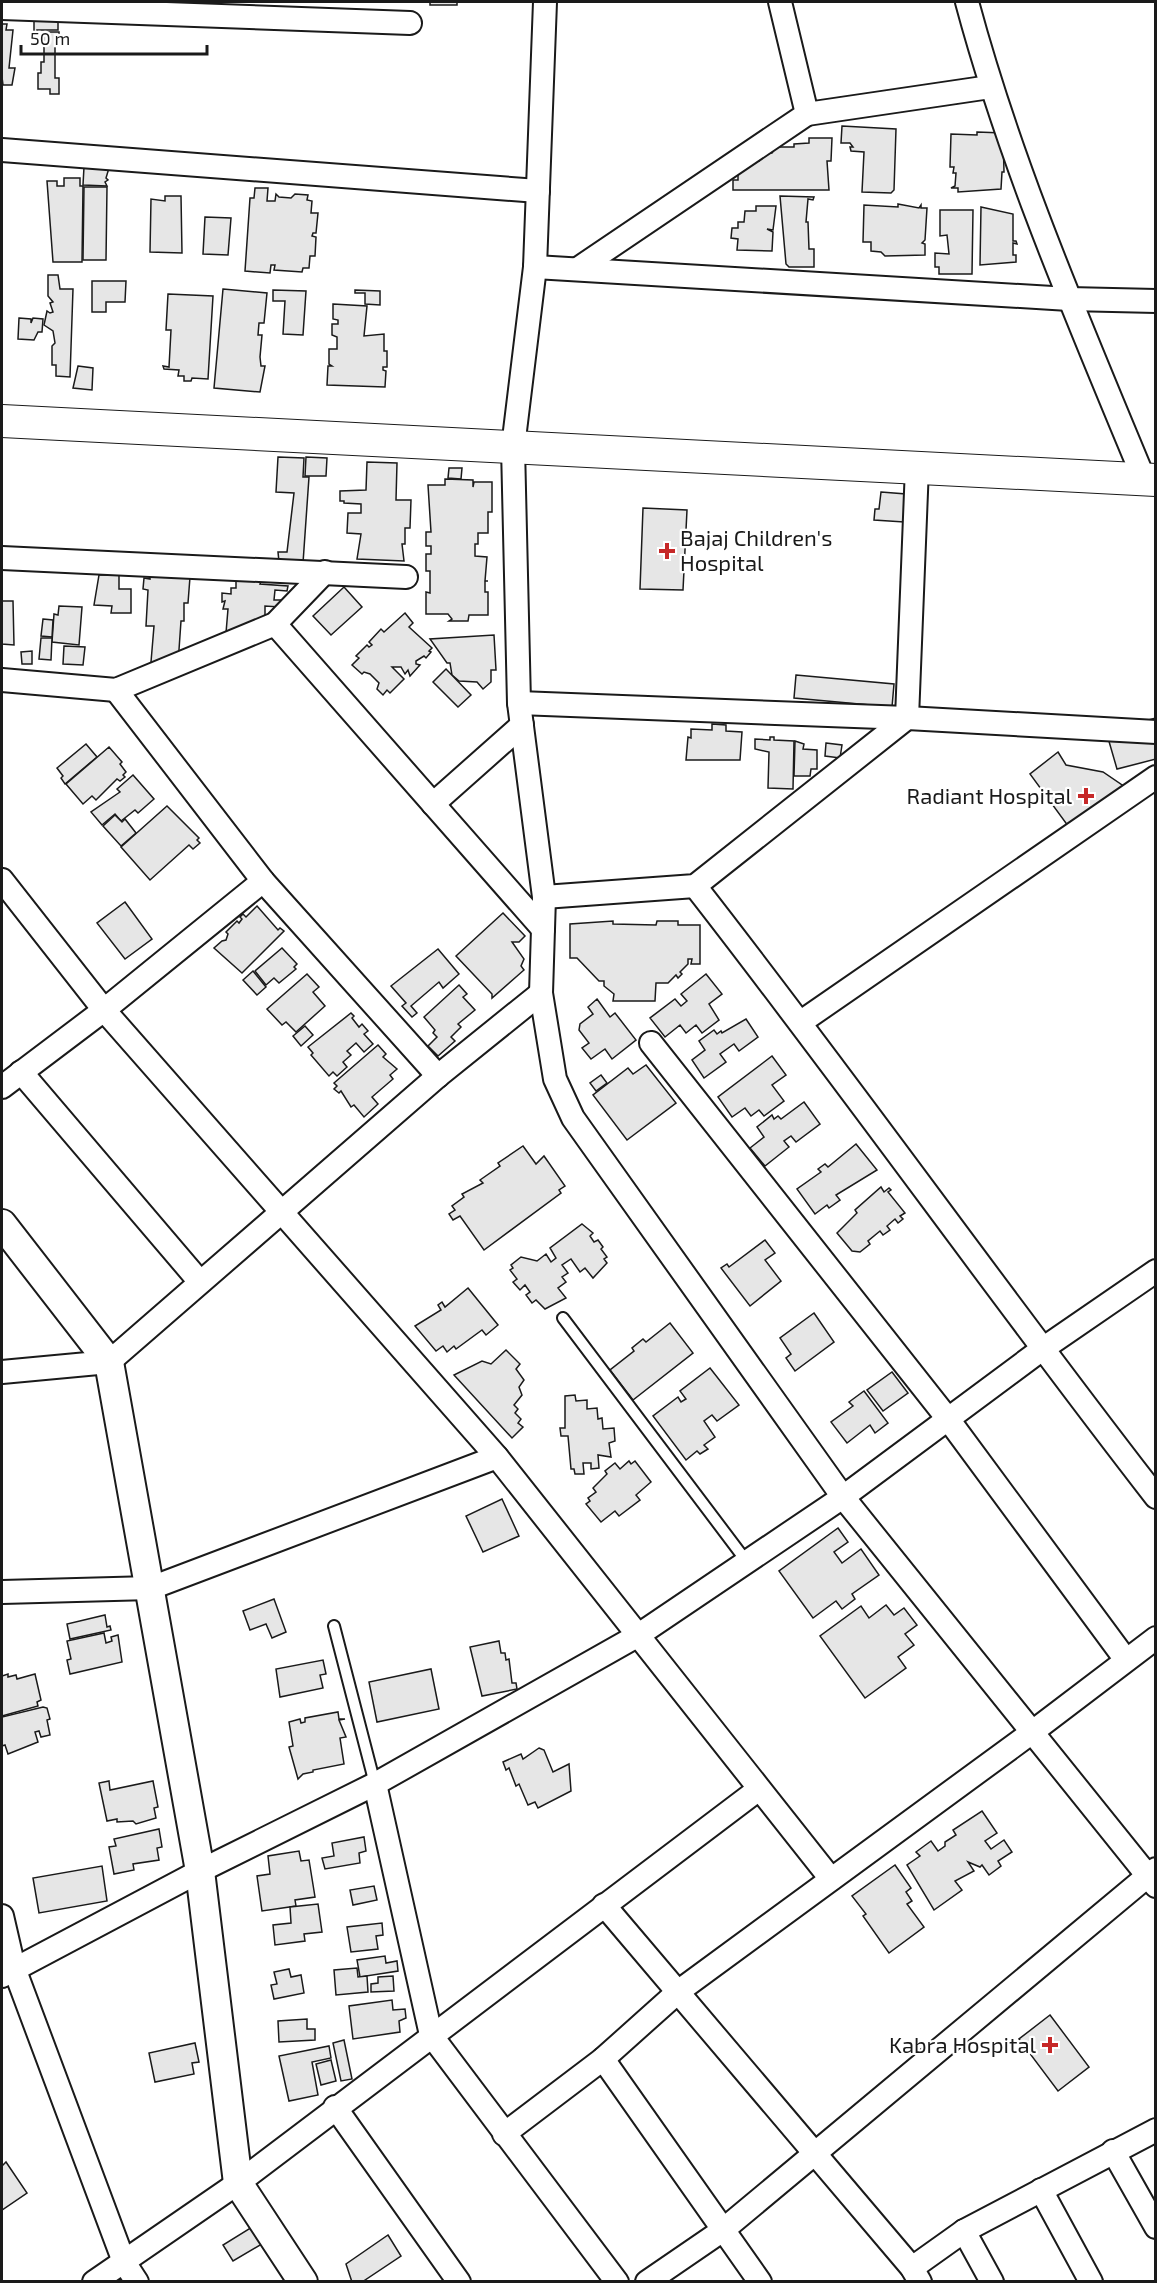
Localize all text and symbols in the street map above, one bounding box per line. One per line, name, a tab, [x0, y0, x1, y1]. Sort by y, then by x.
scale bar	[21, 18, 207, 56]
text: 50 m	[30, 27, 70, 49]
place label: Bajaj Children's Hospital	[680, 524, 832, 575]
marker: Bajaj Children's Hospital	[658, 542, 676, 560]
place label: Radiant Hospital	[907, 782, 1072, 808]
marker: Radiant Hospital	[1077, 787, 1095, 805]
place label: Kabra Hospital	[889, 2031, 1036, 2057]
marker: Kabra Hospital	[1041, 2036, 1059, 2054]

